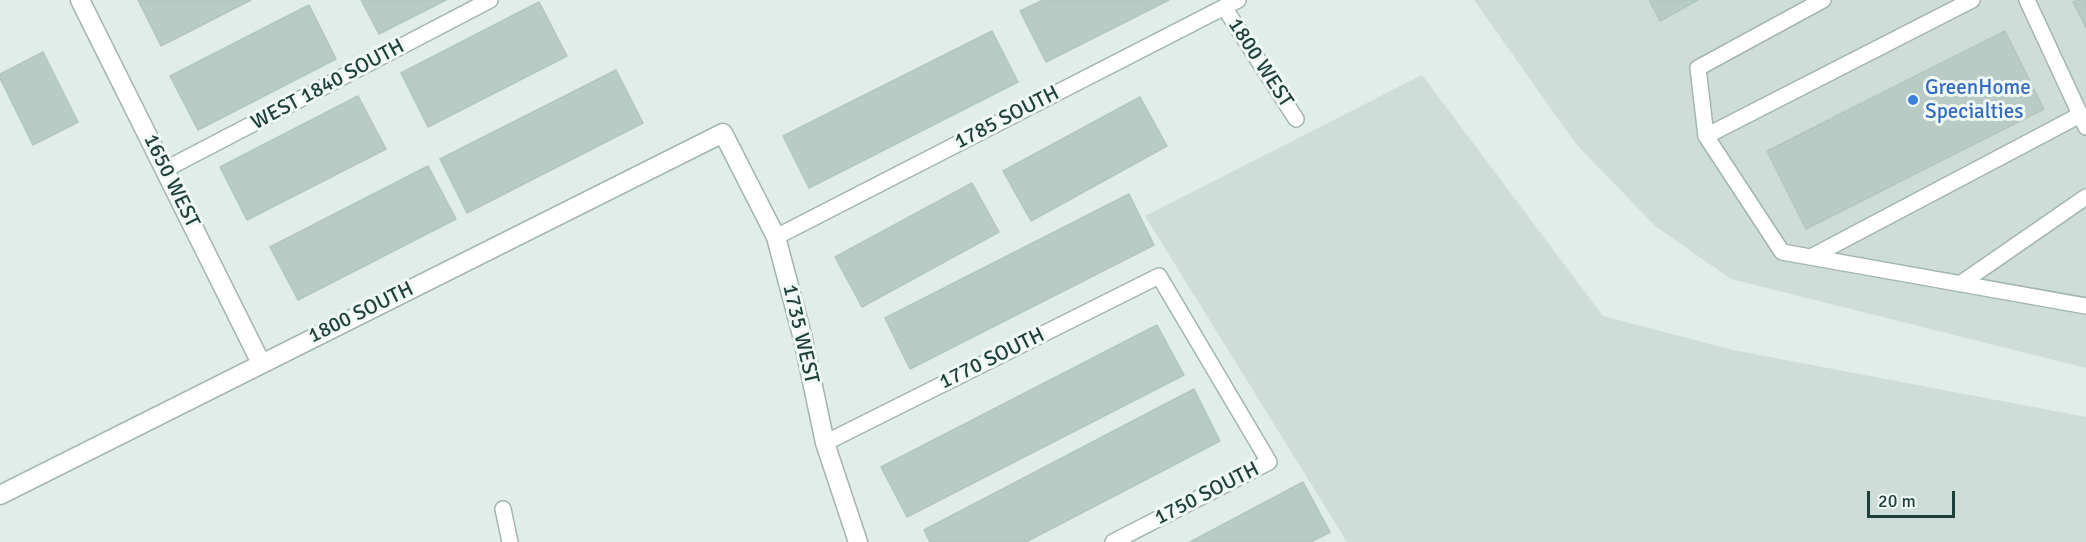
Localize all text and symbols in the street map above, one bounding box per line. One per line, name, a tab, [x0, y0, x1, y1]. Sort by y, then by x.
street label: 1800 WEST	[1222, 14, 1298, 112]
street label: WEST 1840 SOUTH	[247, 34, 409, 136]
place label: GreenHome Specialties	[1925, 75, 2031, 125]
street label: 1785 SOUTH	[951, 81, 1063, 155]
marker: GreenHome Specialties	[1906, 93, 1920, 107]
street label: 1650 WEST	[138, 130, 204, 232]
street label: 1800 SOUTH	[304, 277, 418, 349]
street label: 1735 WEST	[776, 282, 824, 386]
street label: 1770 SOUTH	[935, 323, 1049, 395]
street label: 1750 SOUTH	[1151, 457, 1263, 531]
scale bar	[1870, 479, 1958, 517]
text: 20 m	[1878, 490, 1916, 512]

